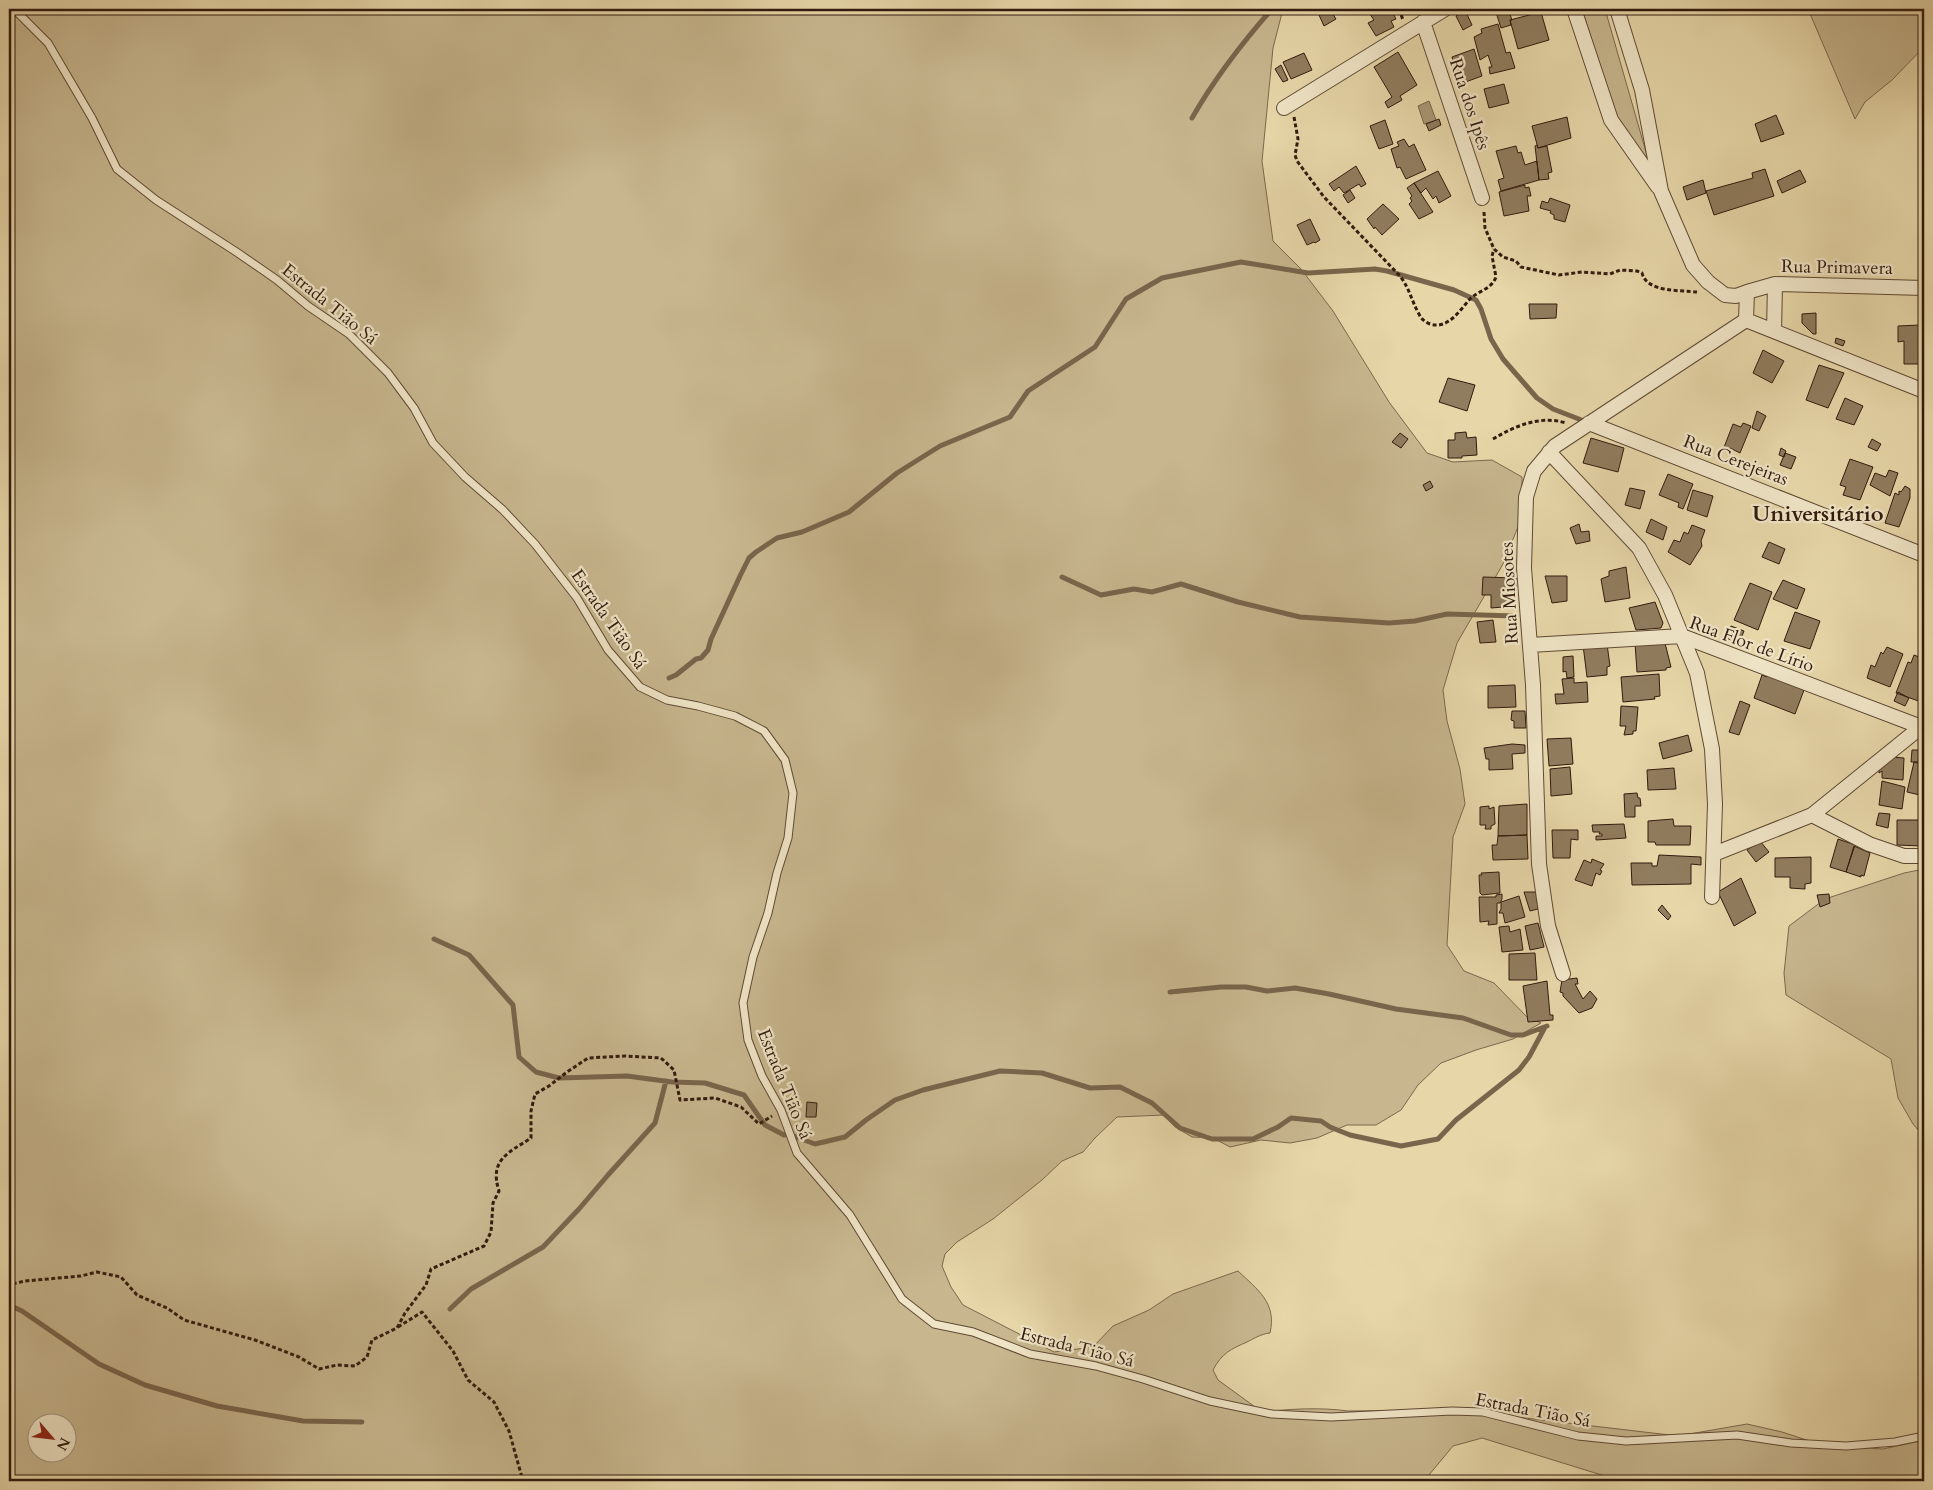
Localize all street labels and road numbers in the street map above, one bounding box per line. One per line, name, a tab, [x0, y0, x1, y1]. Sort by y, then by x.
street label: Rua dos Ipês	[1443, 55, 1496, 153]
street label: Rua Primavera	[1781, 254, 1893, 281]
street label: Estrada Tião Sá	[276, 258, 383, 351]
street label: Rua Cerejeiras	[1680, 429, 1792, 492]
street label: Rua Miosotes	[1494, 541, 1525, 645]
street label: Estrada Tião Sá	[565, 564, 652, 674]
street label: Rua Flor de Lírio	[1686, 610, 1818, 679]
street label: Estrada Tião Sá	[751, 1025, 818, 1143]
street label: Estrada Tião Sá	[1017, 1321, 1137, 1374]
street label: Estrada Tião Sá	[1473, 1387, 1593, 1434]

